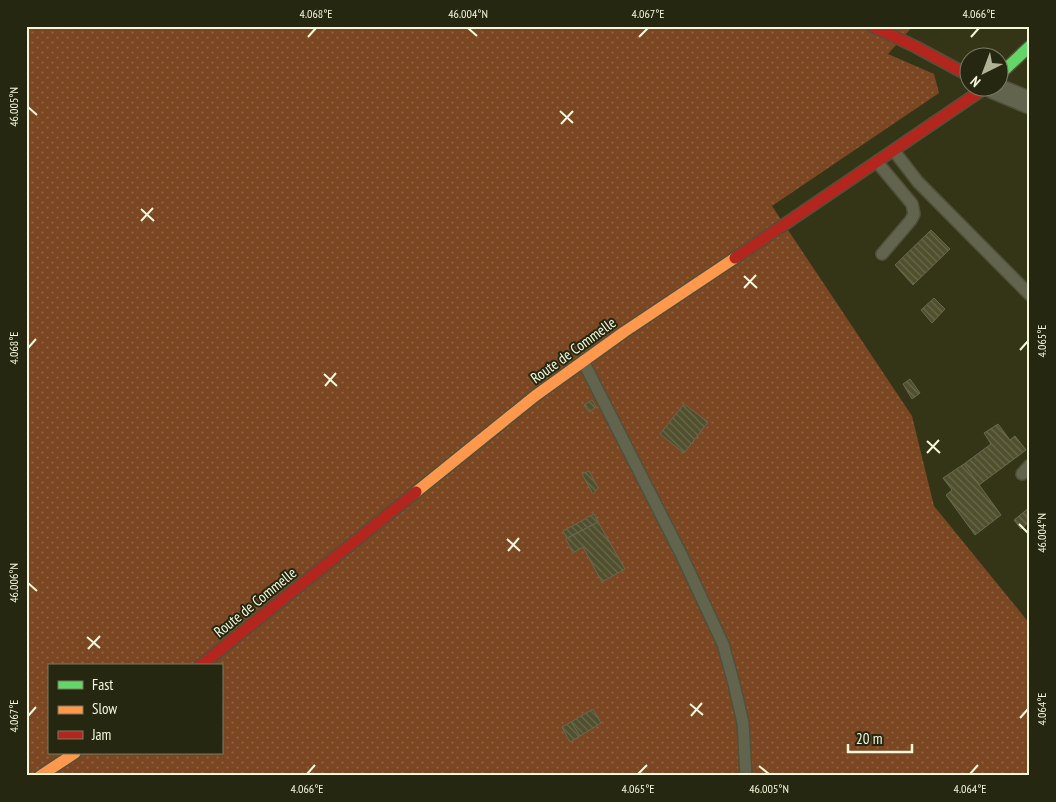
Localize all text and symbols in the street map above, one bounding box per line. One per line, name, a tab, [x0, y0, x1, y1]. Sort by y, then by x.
text: 4.068°E	[300, 6, 333, 21]
text: 46.004°N	[448, 6, 488, 21]
text: 4.067°E	[632, 6, 665, 21]
text: 4.066°E	[963, 6, 996, 21]
north arrow	[958, 48, 1008, 98]
text: N	[966, 72, 984, 91]
text: 46.005°N	[6, 87, 21, 127]
street label: Route de Commelle	[527, 313, 619, 387]
text: 4.065°E	[1034, 325, 1049, 358]
text: 4.068°E	[6, 332, 21, 365]
text: 46.004°N	[1034, 513, 1049, 553]
text: 46.006°N	[6, 563, 21, 603]
street label: Route de Commelle	[210, 563, 300, 641]
legend	[48, 664, 222, 754]
text: Fast	[92, 675, 113, 694]
text: 4.064°E	[1034, 693, 1049, 726]
text: Slow	[92, 699, 117, 718]
text: 4.067°E	[6, 700, 21, 733]
scale bar	[848, 722, 912, 754]
text: Jam	[91, 725, 111, 744]
text: 20 m	[856, 729, 882, 748]
text: 4.066°E	[291, 781, 324, 796]
text: 4.065°E	[622, 781, 655, 796]
text: 46.005°N	[749, 781, 789, 796]
text: 4.064°E	[954, 781, 987, 796]

